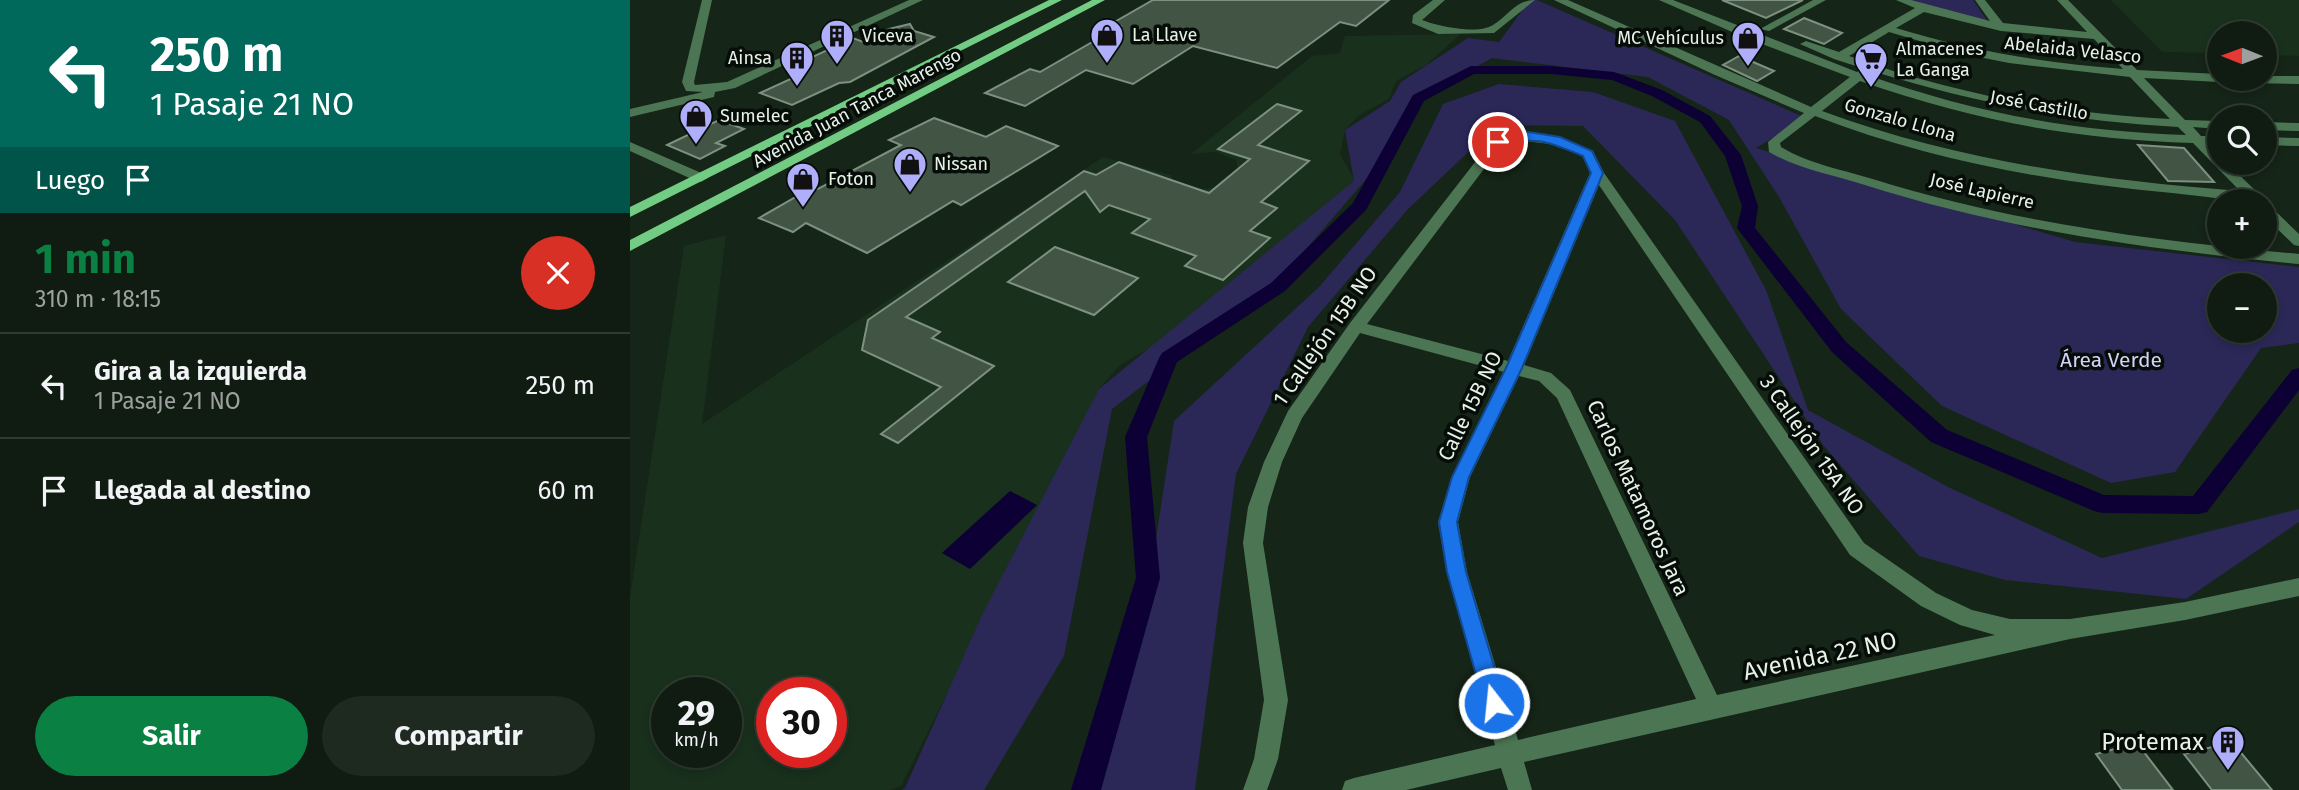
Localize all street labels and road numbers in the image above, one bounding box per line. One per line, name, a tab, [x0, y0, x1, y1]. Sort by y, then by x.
street label: Abelaida Velasco	[2003, 32, 2143, 68]
street label: Avenida Juan Tanca Marengo	[749, 44, 965, 172]
street label: José Castillo	[1988, 86, 2090, 124]
street label: Gonzalo Llona	[1842, 94, 1958, 146]
street label: José Lapierre	[1928, 168, 2036, 214]
street label: 1 Callejón 15B NO	[1267, 261, 1383, 411]
street label: Calle 15B NO	[1432, 347, 1508, 465]
street label: 3 Callejón 15A NO	[1754, 370, 1870, 520]
street label: Carlos Matamoros Jara	[1581, 396, 1695, 600]
street label: Avenida 22 NO	[1741, 626, 1899, 686]

